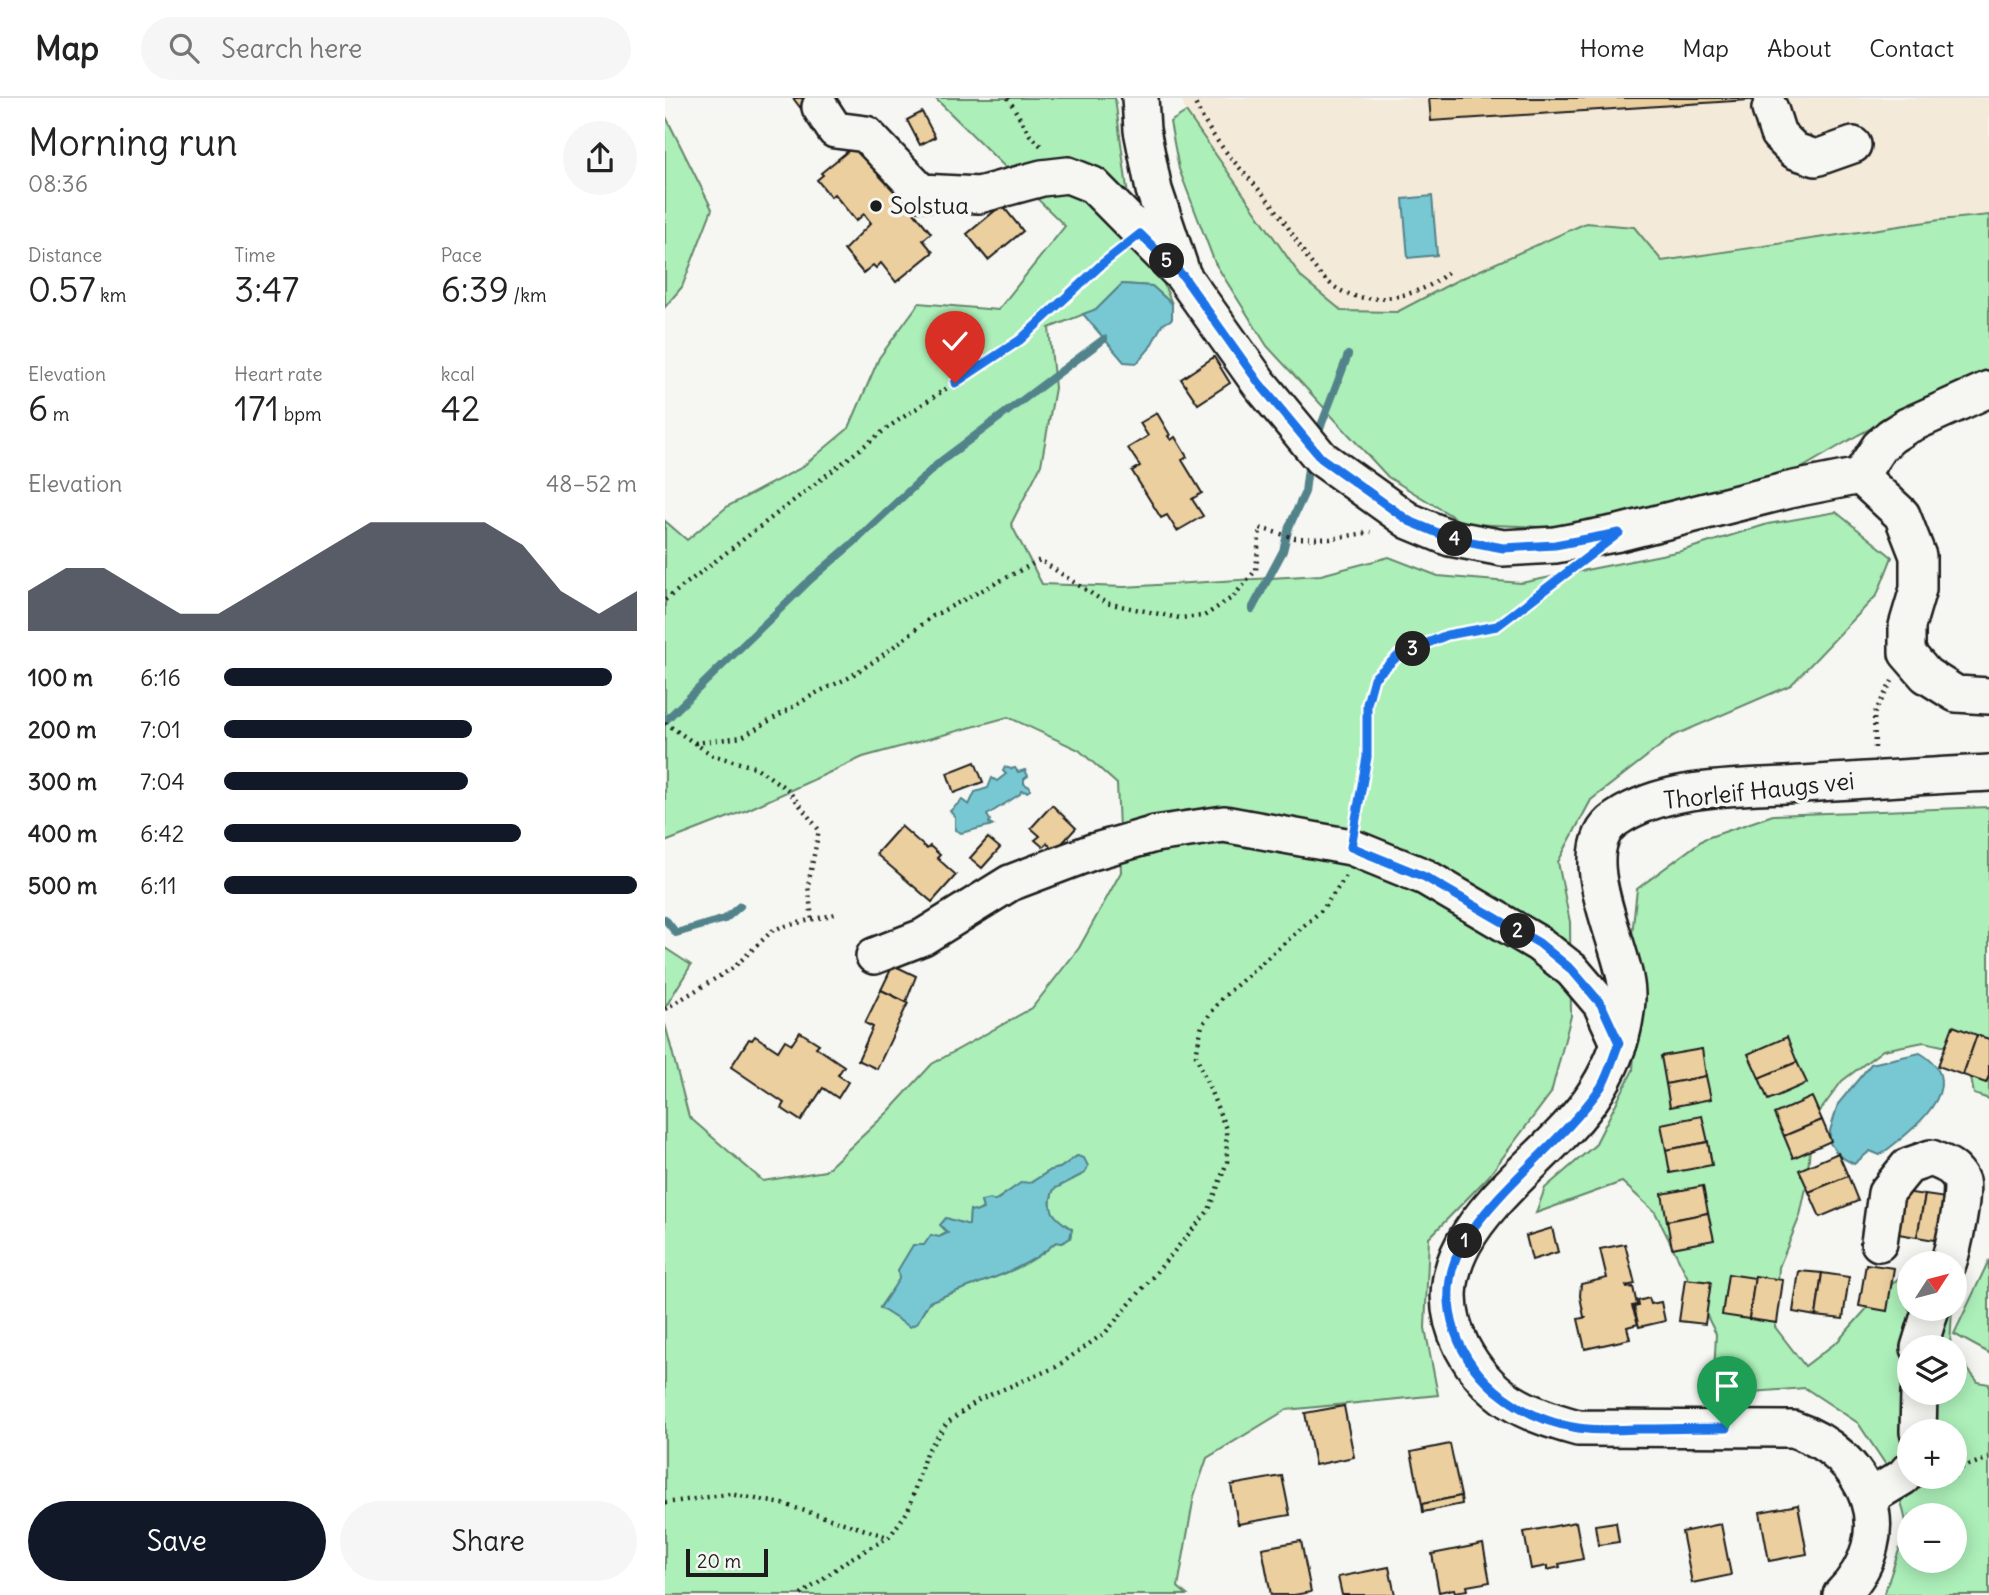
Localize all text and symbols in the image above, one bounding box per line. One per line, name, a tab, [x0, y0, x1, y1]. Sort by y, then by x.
search box	[141, 17, 631, 80]
text: Map	[35, 27, 99, 69]
icon: search	[165, 29, 203, 67]
text: Search here	[221, 32, 362, 65]
text: Home	[1580, 33, 1644, 63]
text: Map	[1682, 33, 1729, 63]
text: About	[1767, 33, 1831, 63]
text: Contact	[1869, 33, 1954, 63]
text: Morning run	[28, 119, 238, 166]
button: share	[563, 121, 637, 195]
text: 08:36	[28, 169, 88, 198]
place label: Solstua	[890, 190, 969, 220]
marker: Solstua	[868, 198, 884, 214]
text: Distance	[28, 243, 102, 267]
text: Time	[234, 243, 275, 267]
text: Pace	[441, 243, 482, 267]
pin: 5	[1149, 244, 1185, 278]
text: 5	[1161, 248, 1172, 272]
text: 0.57	[28, 267, 96, 311]
text: 3:47	[234, 267, 299, 311]
text: 6:39	[441, 267, 509, 311]
text: km	[96, 283, 126, 307]
text: /km	[509, 283, 547, 307]
pin	[925, 311, 985, 383]
icon: check	[936, 322, 974, 360]
text: Elevation	[28, 362, 106, 386]
text: Heart rate	[234, 362, 322, 386]
text: kcal	[441, 362, 475, 386]
text: 6	[28, 386, 48, 430]
text: 171	[234, 386, 279, 430]
text: 42	[441, 386, 480, 430]
text: m	[48, 402, 69, 426]
text: bpm	[279, 402, 322, 426]
text: Elevation	[28, 469, 122, 498]
text: 48–52 m	[546, 469, 637, 498]
pin: 4	[1437, 522, 1473, 556]
text: 4	[1449, 526, 1460, 550]
pin: 3	[1395, 632, 1431, 666]
text: 3	[1407, 636, 1418, 660]
text: 100 m	[28, 663, 93, 692]
text: 6:16	[140, 663, 181, 692]
text: 200 m	[28, 715, 97, 744]
text: 7:01	[140, 715, 181, 744]
street label: Thorleif Haugs vei	[1662, 765, 1856, 815]
text: 300 m	[28, 767, 97, 796]
text: 7:04	[140, 767, 185, 796]
text: 400 m	[28, 819, 97, 848]
text: 6:42	[140, 819, 184, 848]
text: 500 m	[28, 871, 97, 900]
text: 6:11	[140, 871, 177, 900]
pin: 2	[1501, 914, 1535, 948]
text: 2	[1512, 918, 1523, 942]
pin: 1	[1447, 1224, 1483, 1258]
text: 1	[1461, 1228, 1468, 1252]
north arrow	[1897, 1251, 1967, 1321]
map controls	[1897, 1251, 1967, 1573]
button: layers	[1897, 1335, 1967, 1405]
pin	[1697, 1356, 1757, 1428]
icon: arrive	[1708, 1367, 1746, 1405]
button: +	[1897, 1419, 1967, 1489]
button: Save	[28, 1501, 326, 1581]
button: Share	[340, 1501, 637, 1581]
button: −	[1897, 1503, 1967, 1573]
scale bar	[686, 1546, 768, 1578]
text: 20 m	[697, 1549, 741, 1573]

